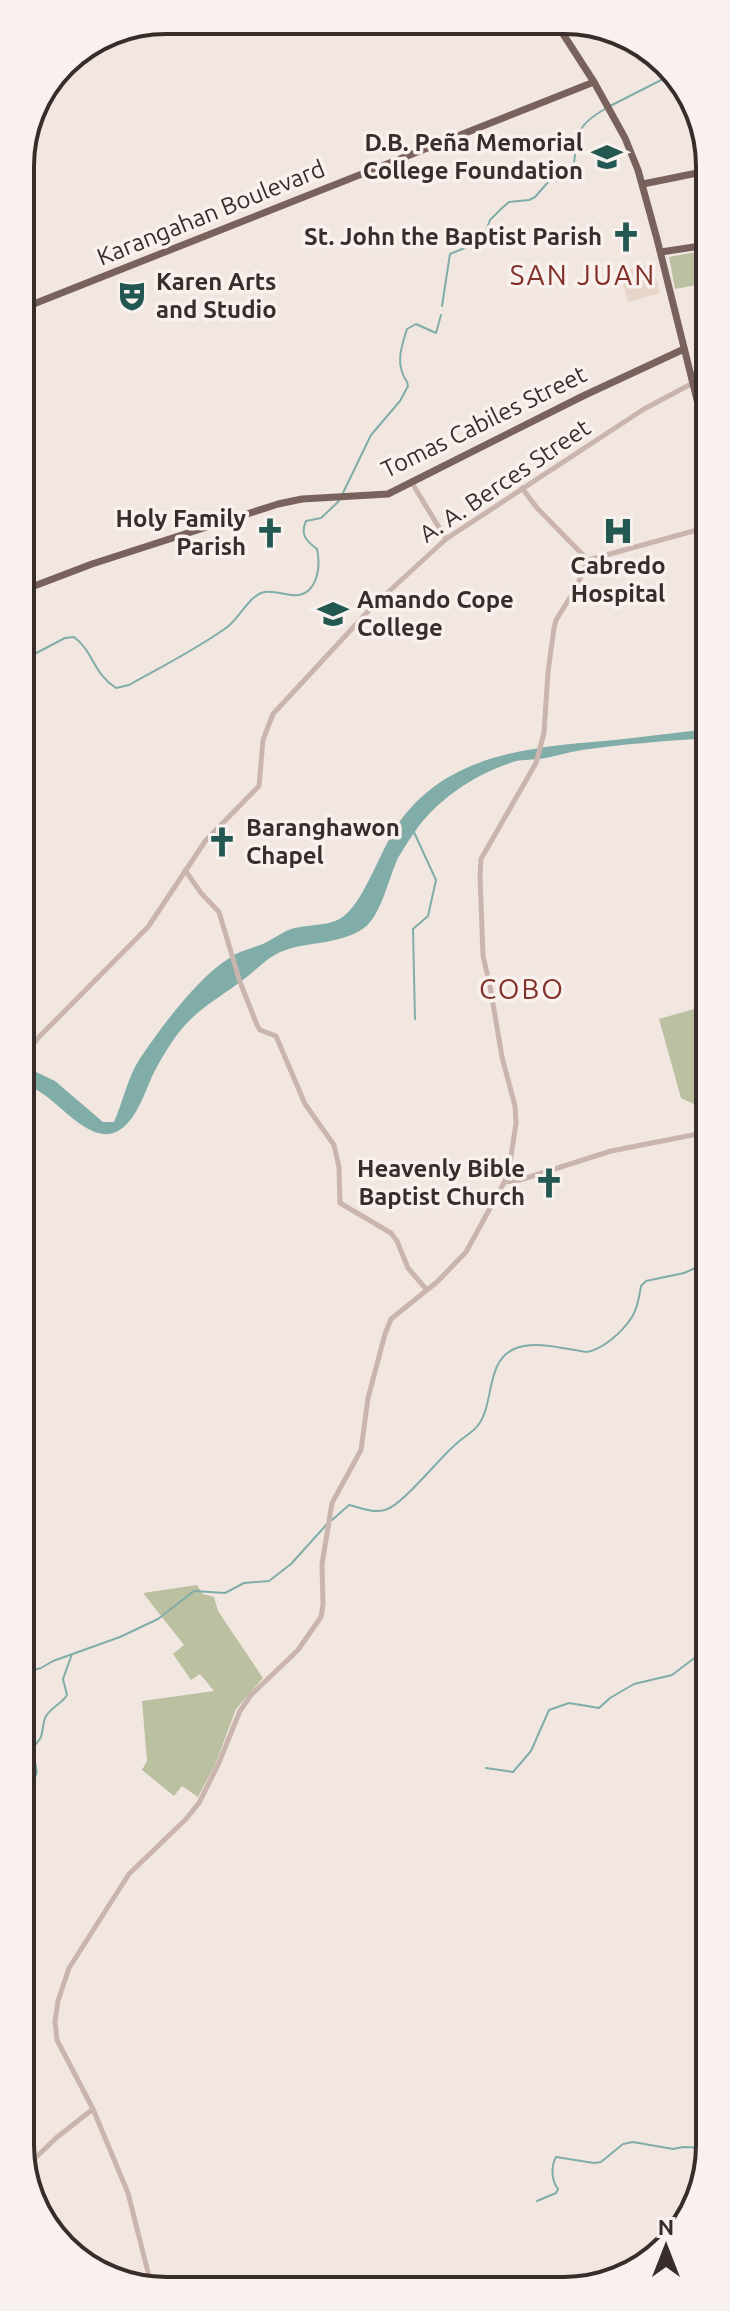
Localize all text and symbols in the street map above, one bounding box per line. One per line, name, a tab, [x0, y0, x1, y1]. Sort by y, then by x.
place label: D.B. Peña Memorial College Foundation	[363, 129, 583, 184]
school or university icon: D.B. Peña Memorial College Foundation	[590, 140, 624, 174]
street label: Karangahan Boulevard	[93, 154, 329, 271]
church icon: St. John the Baptist Parish	[609, 220, 643, 254]
place label: St. John the Baptist Parish	[304, 223, 602, 250]
district label: SAN JUAN	[510, 259, 656, 290]
place label: Karen Arts and Studio	[156, 268, 277, 323]
theatre icon: Karen Arts and Studio	[115, 279, 149, 313]
street label: Tomas Cabiles Street	[377, 360, 591, 483]
street label: A. A. Berces Street	[414, 413, 596, 548]
place label: Holy Family Parish	[116, 505, 246, 560]
hospital icon: Cabredo Hospital	[601, 514, 635, 548]
church icon: Holy Family Parish	[253, 516, 287, 550]
place label: Cabredo Hospital	[570, 552, 666, 607]
place label: Amando Cope College	[357, 586, 514, 641]
school or university icon: Amando Cope College	[316, 597, 350, 631]
place label: Baranghawon Chapel	[246, 814, 400, 869]
church icon: Baranghawon Chapel	[205, 825, 239, 859]
district label: COBO	[479, 973, 565, 1004]
place label: Heavenly Bible Baptist Church	[357, 1155, 525, 1210]
church icon: Heavenly Bible Baptist Church	[532, 1166, 566, 1200]
north arrow	[626, 2207, 706, 2287]
text: N	[658, 2214, 674, 2239]

